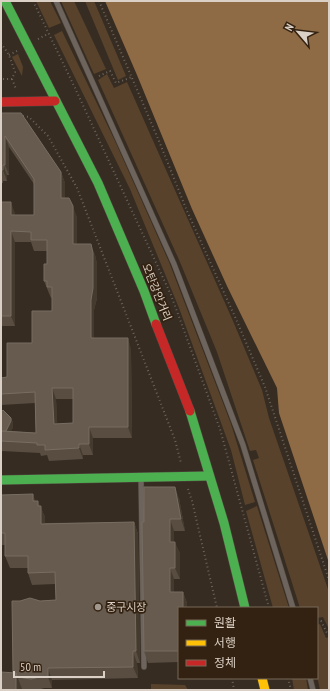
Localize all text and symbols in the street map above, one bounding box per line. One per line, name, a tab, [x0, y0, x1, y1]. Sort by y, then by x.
north arrow	[278, 12, 318, 52]
text: N	[282, 21, 297, 33]
street label: 오탄강안거리	[139, 261, 175, 323]
place label: 중구시장	[106, 600, 146, 614]
marker: 중구시장	[93, 602, 103, 612]
legend	[178, 607, 318, 679]
text: 원활	[214, 615, 236, 630]
text: 서행	[214, 635, 236, 650]
scale bar	[14, 653, 104, 679]
text: 정체	[214, 655, 236, 670]
text: 50 m	[20, 659, 41, 674]

